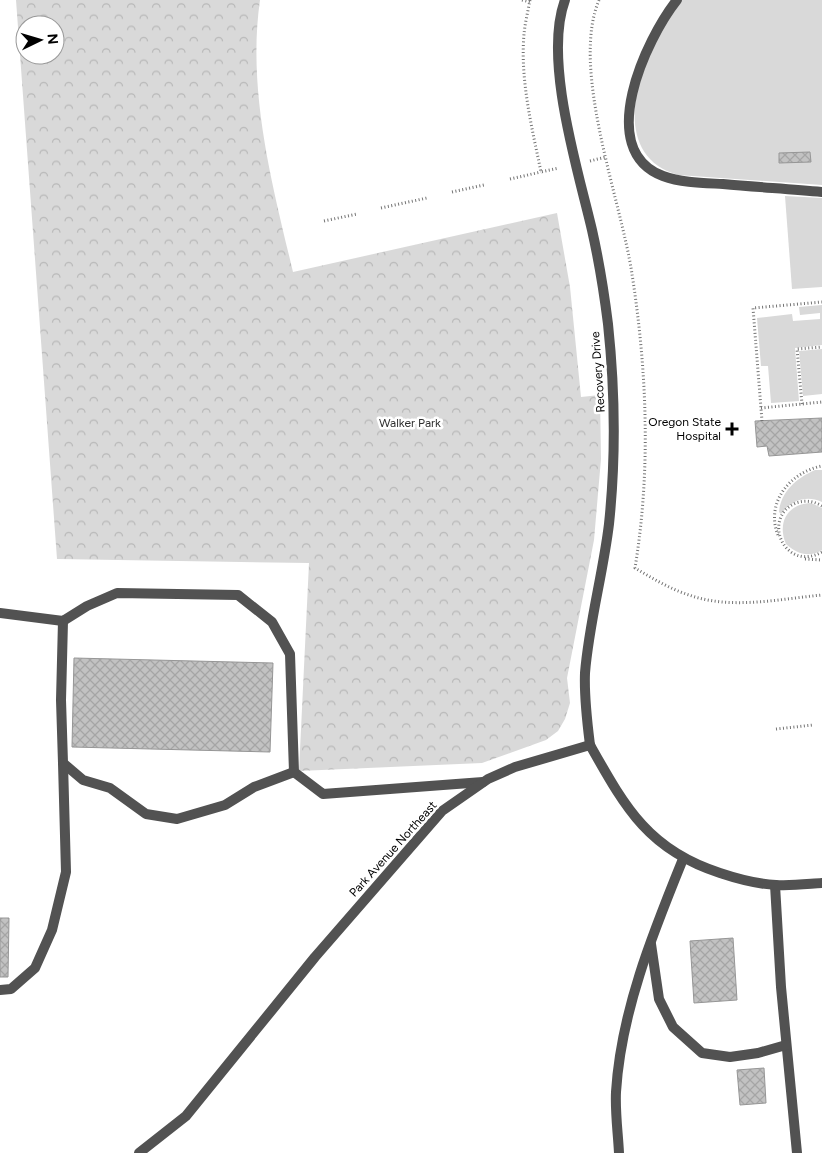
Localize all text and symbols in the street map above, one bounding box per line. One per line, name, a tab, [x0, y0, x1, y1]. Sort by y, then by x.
north arrow	[15, 15, 65, 65]
text: N	[44, 33, 61, 45]
street label: Recovery Drive	[588, 331, 608, 413]
place label: Oregon State Hospital	[648, 415, 721, 443]
park label: Walker Park	[379, 416, 441, 430]
marker: Oregon State Hospital	[725, 422, 739, 436]
street label: Park Avenue Northeast	[346, 798, 440, 900]

